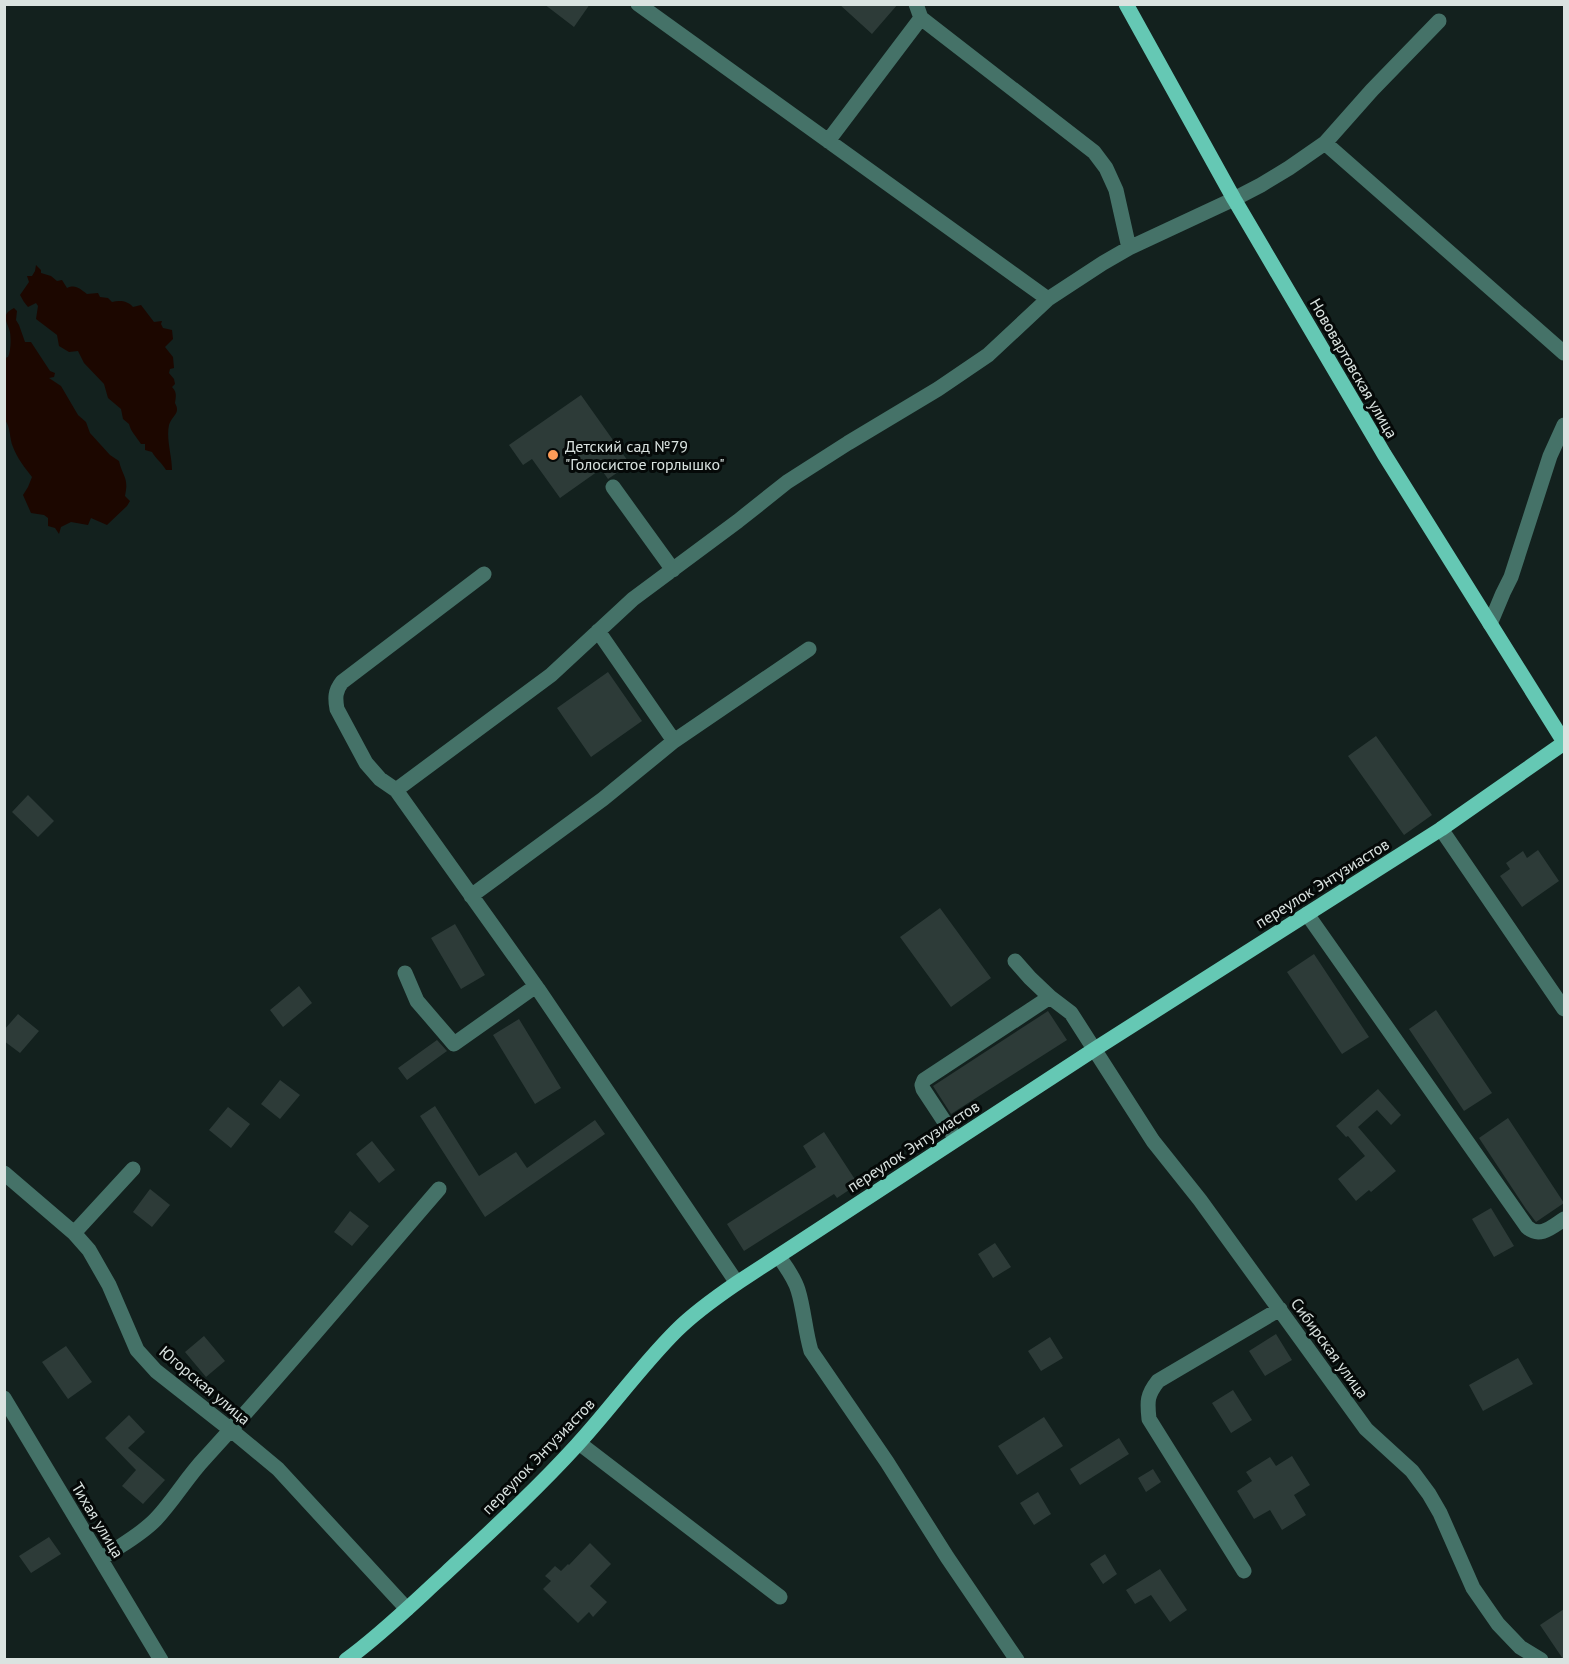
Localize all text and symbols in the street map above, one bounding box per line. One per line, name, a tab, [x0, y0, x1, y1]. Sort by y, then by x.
street label: Нововартовская улица	[1306, 294, 1402, 442]
place label: Детский сад №79 "Голосистое горлышко"	[565, 436, 725, 474]
marker: Детский сад №79 "Голосистое горлышко"	[546, 448, 560, 462]
street label: переулок Энтузиастов	[1251, 834, 1393, 932]
street label: переулок Энтузиастов	[843, 1096, 983, 1196]
street label: Сибирская улица	[1287, 1294, 1373, 1402]
street label: Югорская улица	[155, 1341, 255, 1429]
street label: переулок Энтузиастов	[477, 1394, 599, 1518]
street label: Тихая улица	[68, 1479, 128, 1561]

